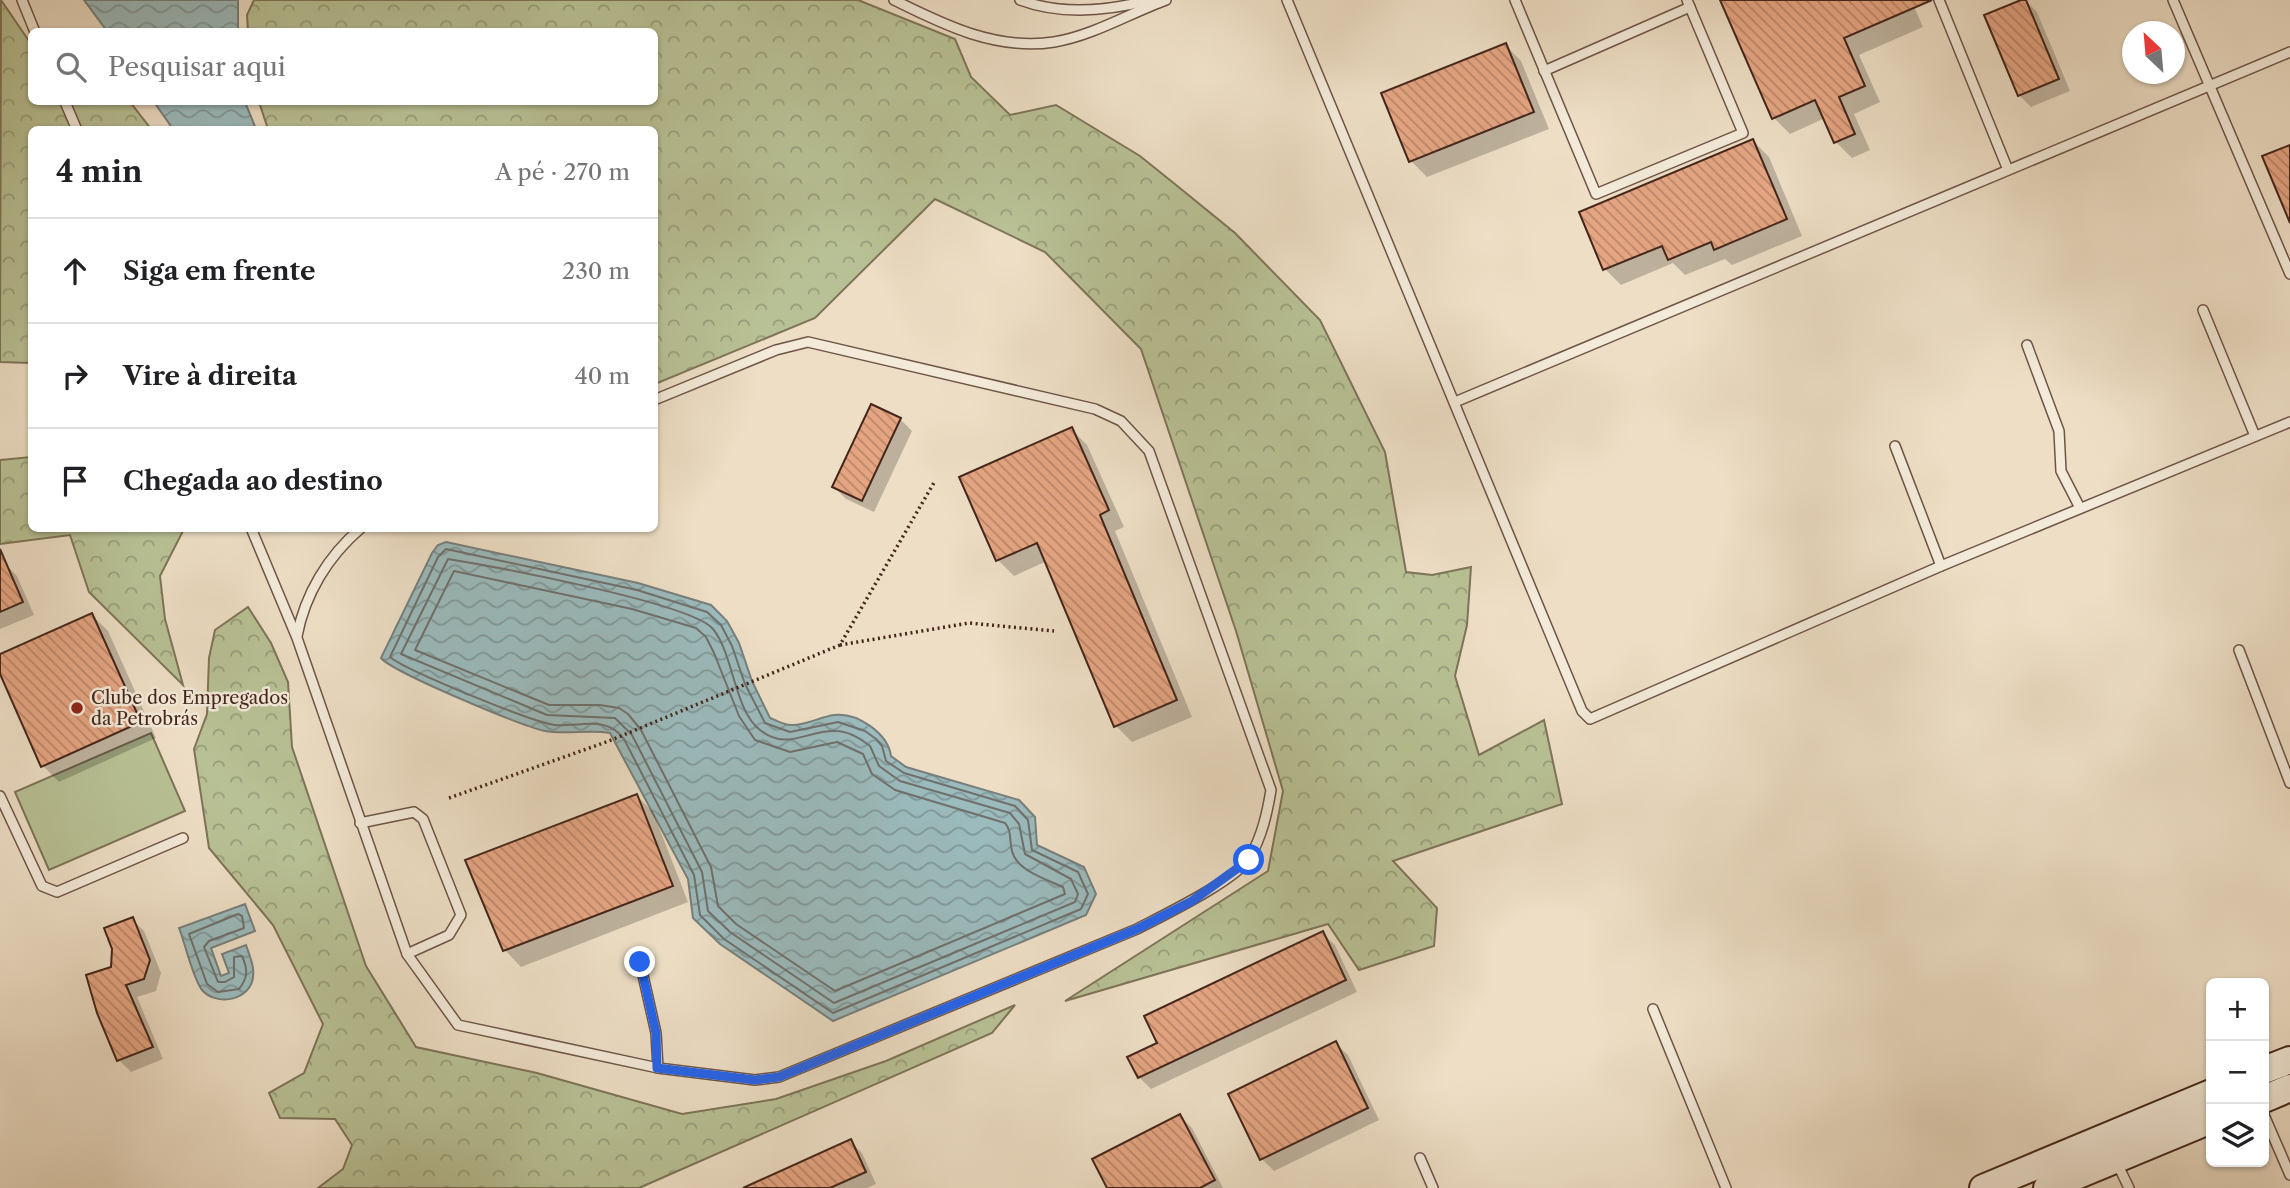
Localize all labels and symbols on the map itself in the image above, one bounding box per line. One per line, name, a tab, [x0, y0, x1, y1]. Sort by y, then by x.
north arrow	[2122, 21, 2185, 84]
place label: Clube dos Empregados da Petrobrás	[91, 687, 288, 730]
marker: Clube dos Empregados da Petrobrás	[69, 700, 85, 716]
route start	[1233, 844, 1264, 875]
route end	[624, 946, 655, 977]

